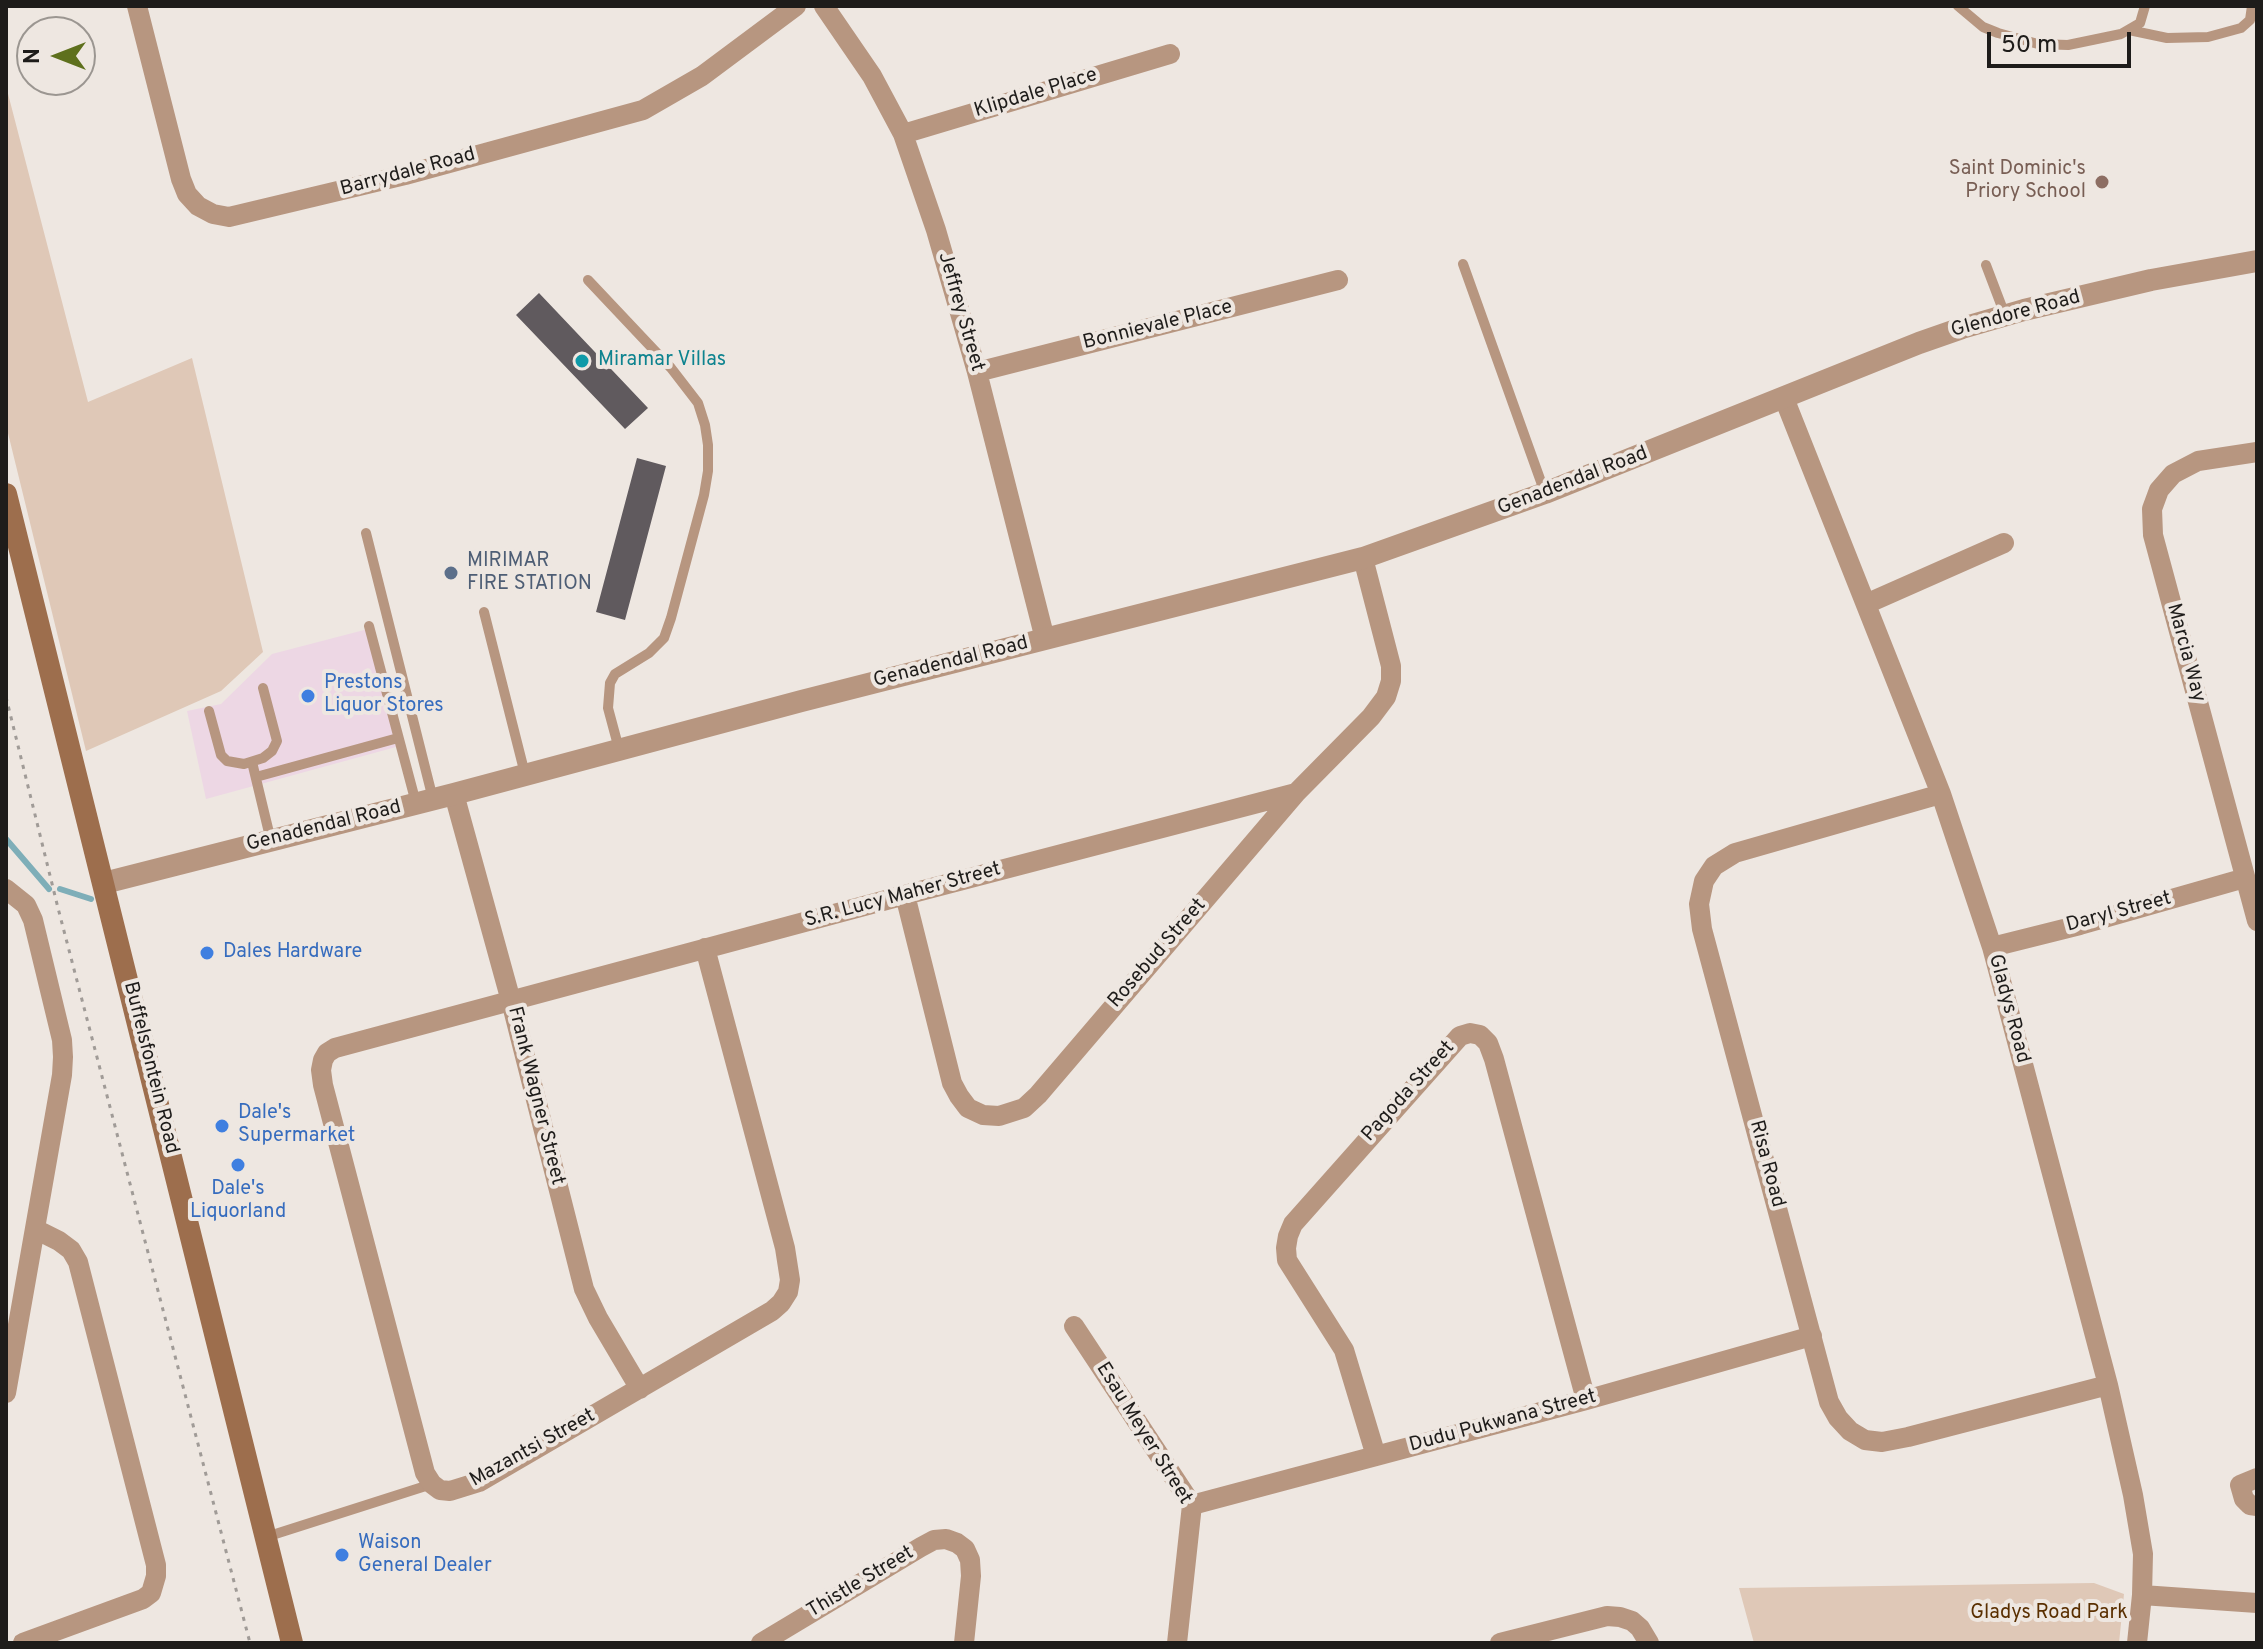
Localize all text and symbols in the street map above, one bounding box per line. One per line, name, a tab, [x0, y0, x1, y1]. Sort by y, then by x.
north arrow	[16, 16, 96, 96]
scale bar	[1991, 16, 2135, 66]
text: 50 m	[2001, 31, 2057, 61]
text: N	[20, 48, 47, 64]
street label: Klipdale Place	[972, 64, 1100, 124]
street label: Barrydale Road	[338, 143, 478, 203]
place label: Saint Dominic's Priory School	[1949, 158, 2086, 205]
marker: Saint Dominic's Priory School	[2093, 173, 2111, 191]
street label: Jeffrey Street	[931, 250, 989, 374]
street label: Glendore Road	[1949, 286, 2083, 344]
street label: Bonnievale Place	[1081, 296, 1235, 356]
place label: Miramar Villas	[598, 349, 726, 373]
marker: Miramar Villas	[573, 352, 591, 370]
street label: Genadendal Road	[1495, 442, 1651, 522]
place label: MIRIMAR FIRE STATION	[467, 550, 592, 597]
marker: MIRIMAR FIRE STATION	[442, 564, 460, 582]
street label: Marcia Way	[2160, 601, 2210, 705]
street label: Genadendal Road	[871, 632, 1031, 694]
place label: Prestons Liquor Stores	[324, 672, 444, 719]
marker: Prestons Liquor Stores	[299, 687, 317, 705]
street label: Genadendal Road	[244, 796, 404, 858]
street label: S.R. Lucy Maher Street	[802, 858, 1004, 934]
street label: Daryl Street	[2064, 887, 2174, 939]
street label: Rosebud Street	[1104, 894, 1212, 1014]
place label: Dales Hardware	[223, 941, 362, 965]
marker: Dales Hardware	[198, 944, 216, 962]
street label: Gladys Road	[1982, 952, 2034, 1066]
street label: Buffelsfontein Road	[117, 979, 183, 1157]
street label: Frank Wagner Street	[501, 1004, 569, 1188]
street label: Pagoda Street	[1358, 1037, 1460, 1147]
place label: Dale's Supermarket	[238, 1102, 355, 1149]
marker: Dale's Supermarket	[213, 1117, 231, 1135]
street label: Risa Road	[1743, 1118, 1789, 1210]
marker: Dale's Liquorland	[229, 1156, 247, 1174]
place label: Dale's Liquorland	[190, 1178, 286, 1225]
street label: Esau Meyer Street	[1090, 1359, 1196, 1509]
street label: Dudu Pukwana Street	[1407, 1386, 1599, 1458]
street label: Mazantsi Street	[466, 1405, 600, 1493]
place label: Waison General Dealer	[358, 1532, 492, 1579]
street label: Thistle Street	[803, 1542, 919, 1624]
marker: Waison General Dealer	[333, 1546, 351, 1564]
park label: Gladys Road Park	[1970, 1602, 2128, 1626]

